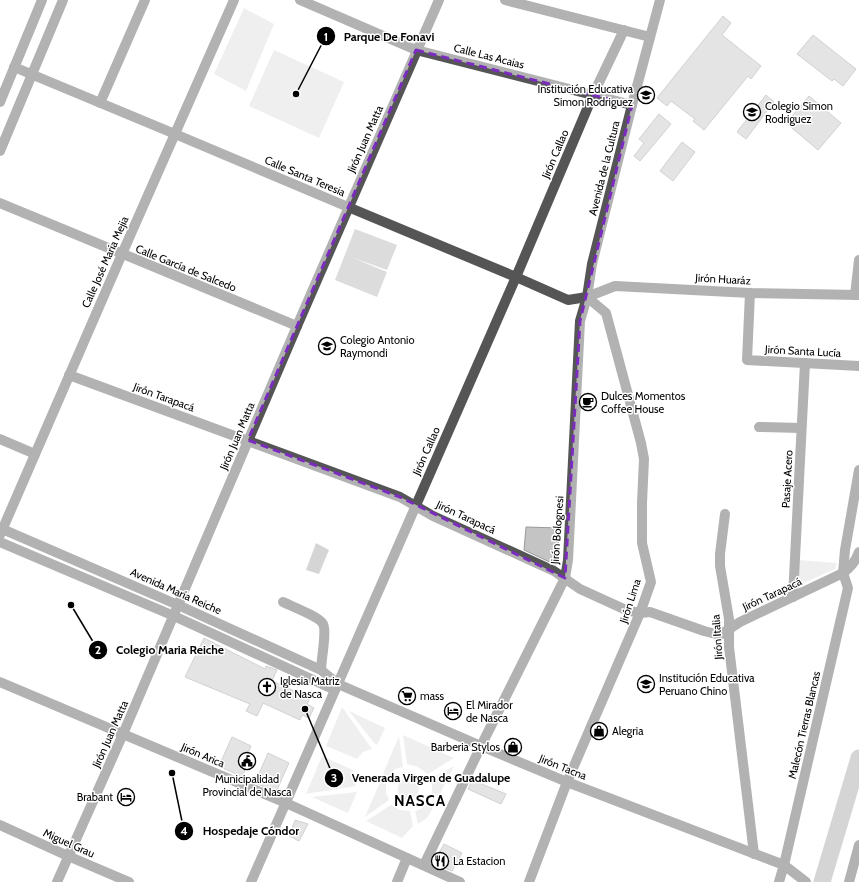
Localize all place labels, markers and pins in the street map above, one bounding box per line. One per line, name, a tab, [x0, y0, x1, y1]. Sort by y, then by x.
callout: Parque De Fonavi	[316, 24, 442, 48]
place label: Institución Educativa Simon Rodriguez	[537, 82, 634, 109]
school or university icon: Institución Educativa Simon Rodriguez	[636, 85, 656, 105]
place label: Colegio Simon Rodriguez	[765, 99, 833, 126]
school or university icon: Colegio Simon Rodriguez	[742, 102, 762, 122]
place label: Colegio Antonio Raymondi	[340, 333, 414, 360]
school or university icon: Colegio Antonio Raymondi	[317, 336, 337, 356]
place label: Dulces Momentos Coffee House	[601, 389, 686, 416]
cafe icon: Dulces Momentos Coffee House	[578, 392, 598, 412]
callout: Colegio Maria Reiche	[88, 638, 232, 662]
place label: Institución Educativa Peruano Chino	[659, 671, 755, 698]
place label: Iglesia Matriz de Nasca	[280, 674, 340, 701]
school or university icon: Institución Educativa Peruano Chino	[636, 674, 656, 694]
church icon: Iglesia Matriz de Nasca	[257, 677, 277, 697]
supermarket icon: mass	[397, 686, 417, 706]
place label: mass	[420, 689, 444, 703]
place label: El Mirador de Nasca	[466, 698, 513, 725]
hotel icon: El Mirador de Nasca	[443, 701, 463, 721]
shop icon: Alegria	[589, 721, 609, 741]
place label: Alegria	[612, 724, 644, 738]
shop icon: Barberia Stylos	[503, 737, 523, 757]
place label: Barberia Stylos	[431, 740, 500, 754]
public building icon: Municipalidad Provincial de Nasca	[237, 751, 257, 771]
callout: Venerada Virgen de Guadalupe	[324, 766, 518, 790]
place label: Municipalidad Provincial de Nasca	[202, 772, 292, 799]
hotel icon: Brabant	[116, 787, 136, 807]
place label: Brabant	[77, 790, 113, 804]
callout: Hospedaje Cóndor	[174, 819, 307, 843]
restaurant icon: La Estacion	[430, 851, 450, 871]
place label: La Estacion	[453, 854, 505, 868]

